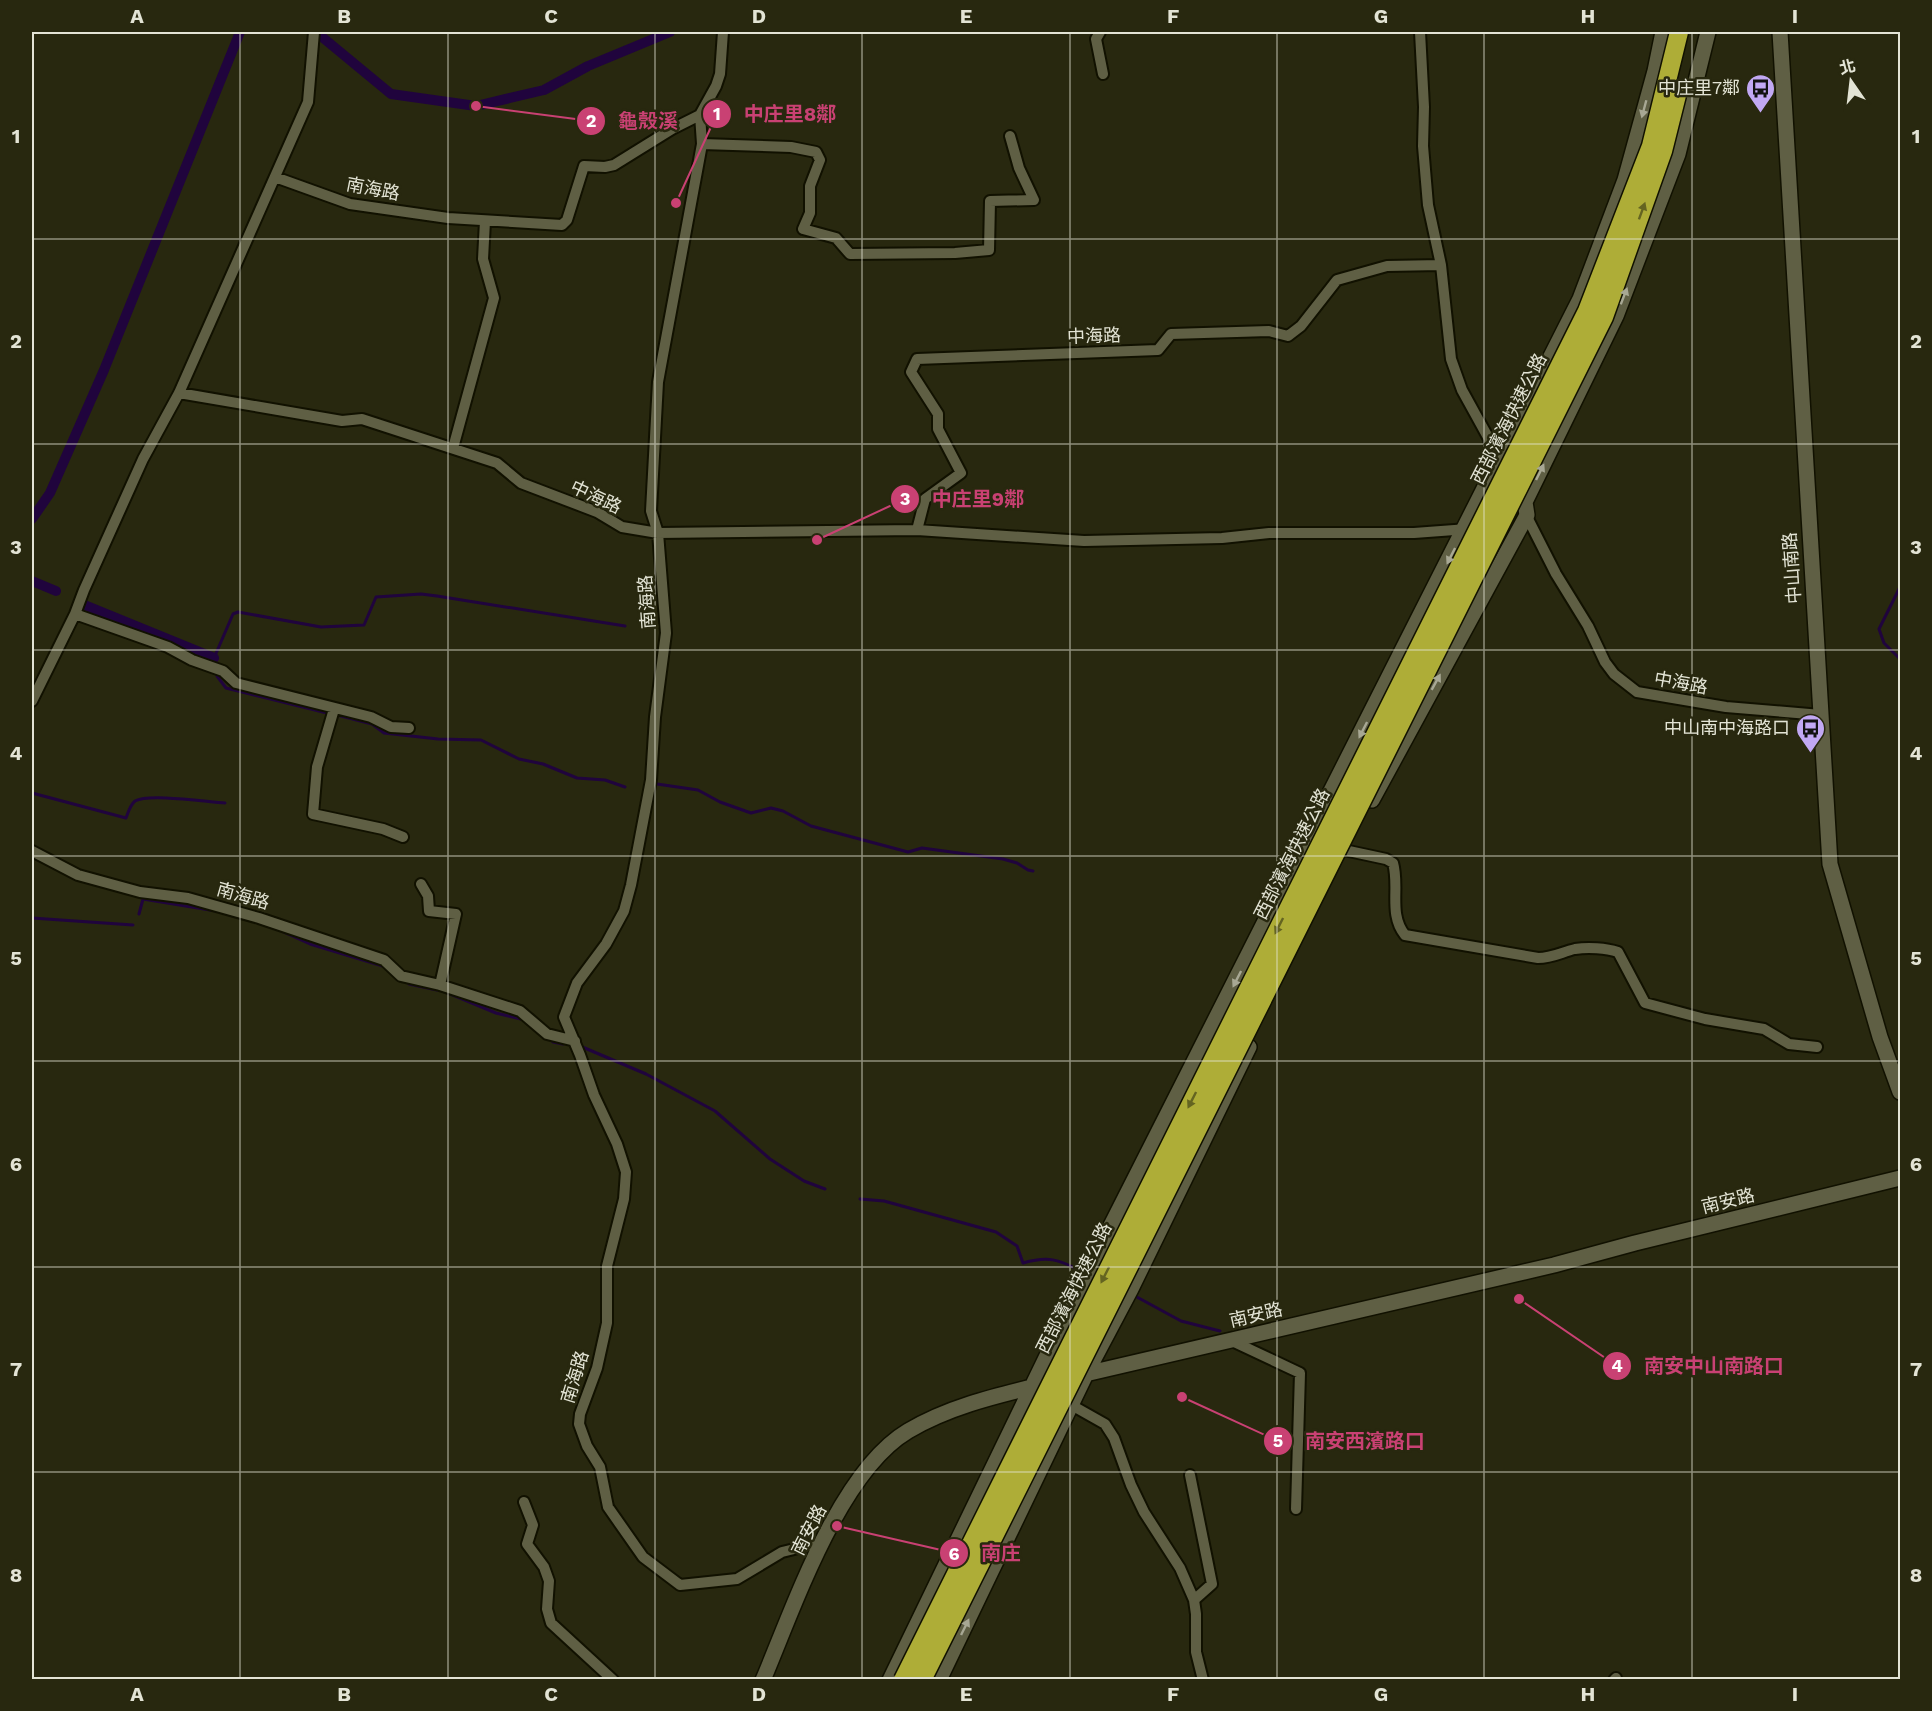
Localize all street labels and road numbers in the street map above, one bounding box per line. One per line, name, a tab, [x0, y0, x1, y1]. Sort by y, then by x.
street label: 南海路	[345, 173, 402, 204]
street label: 中海路	[1067, 324, 1121, 347]
street label: 西部濱海快速公路	[1467, 350, 1551, 488]
street label: 中海路	[567, 476, 625, 517]
street label: 中山南路	[1779, 531, 1804, 605]
street label: 南海路	[634, 574, 659, 630]
street label: 中海路	[1653, 667, 1709, 698]
street label: 西部濱海快速公路	[1250, 785, 1334, 923]
street label: 南海路	[214, 878, 272, 913]
street label: 南安路	[1699, 1184, 1757, 1217]
street label: 西部濱海快速公路	[1032, 1219, 1116, 1357]
street label: 南安路	[1227, 1298, 1285, 1331]
street label: 南海路	[557, 1348, 592, 1406]
street label: 南安路	[787, 1501, 830, 1559]

